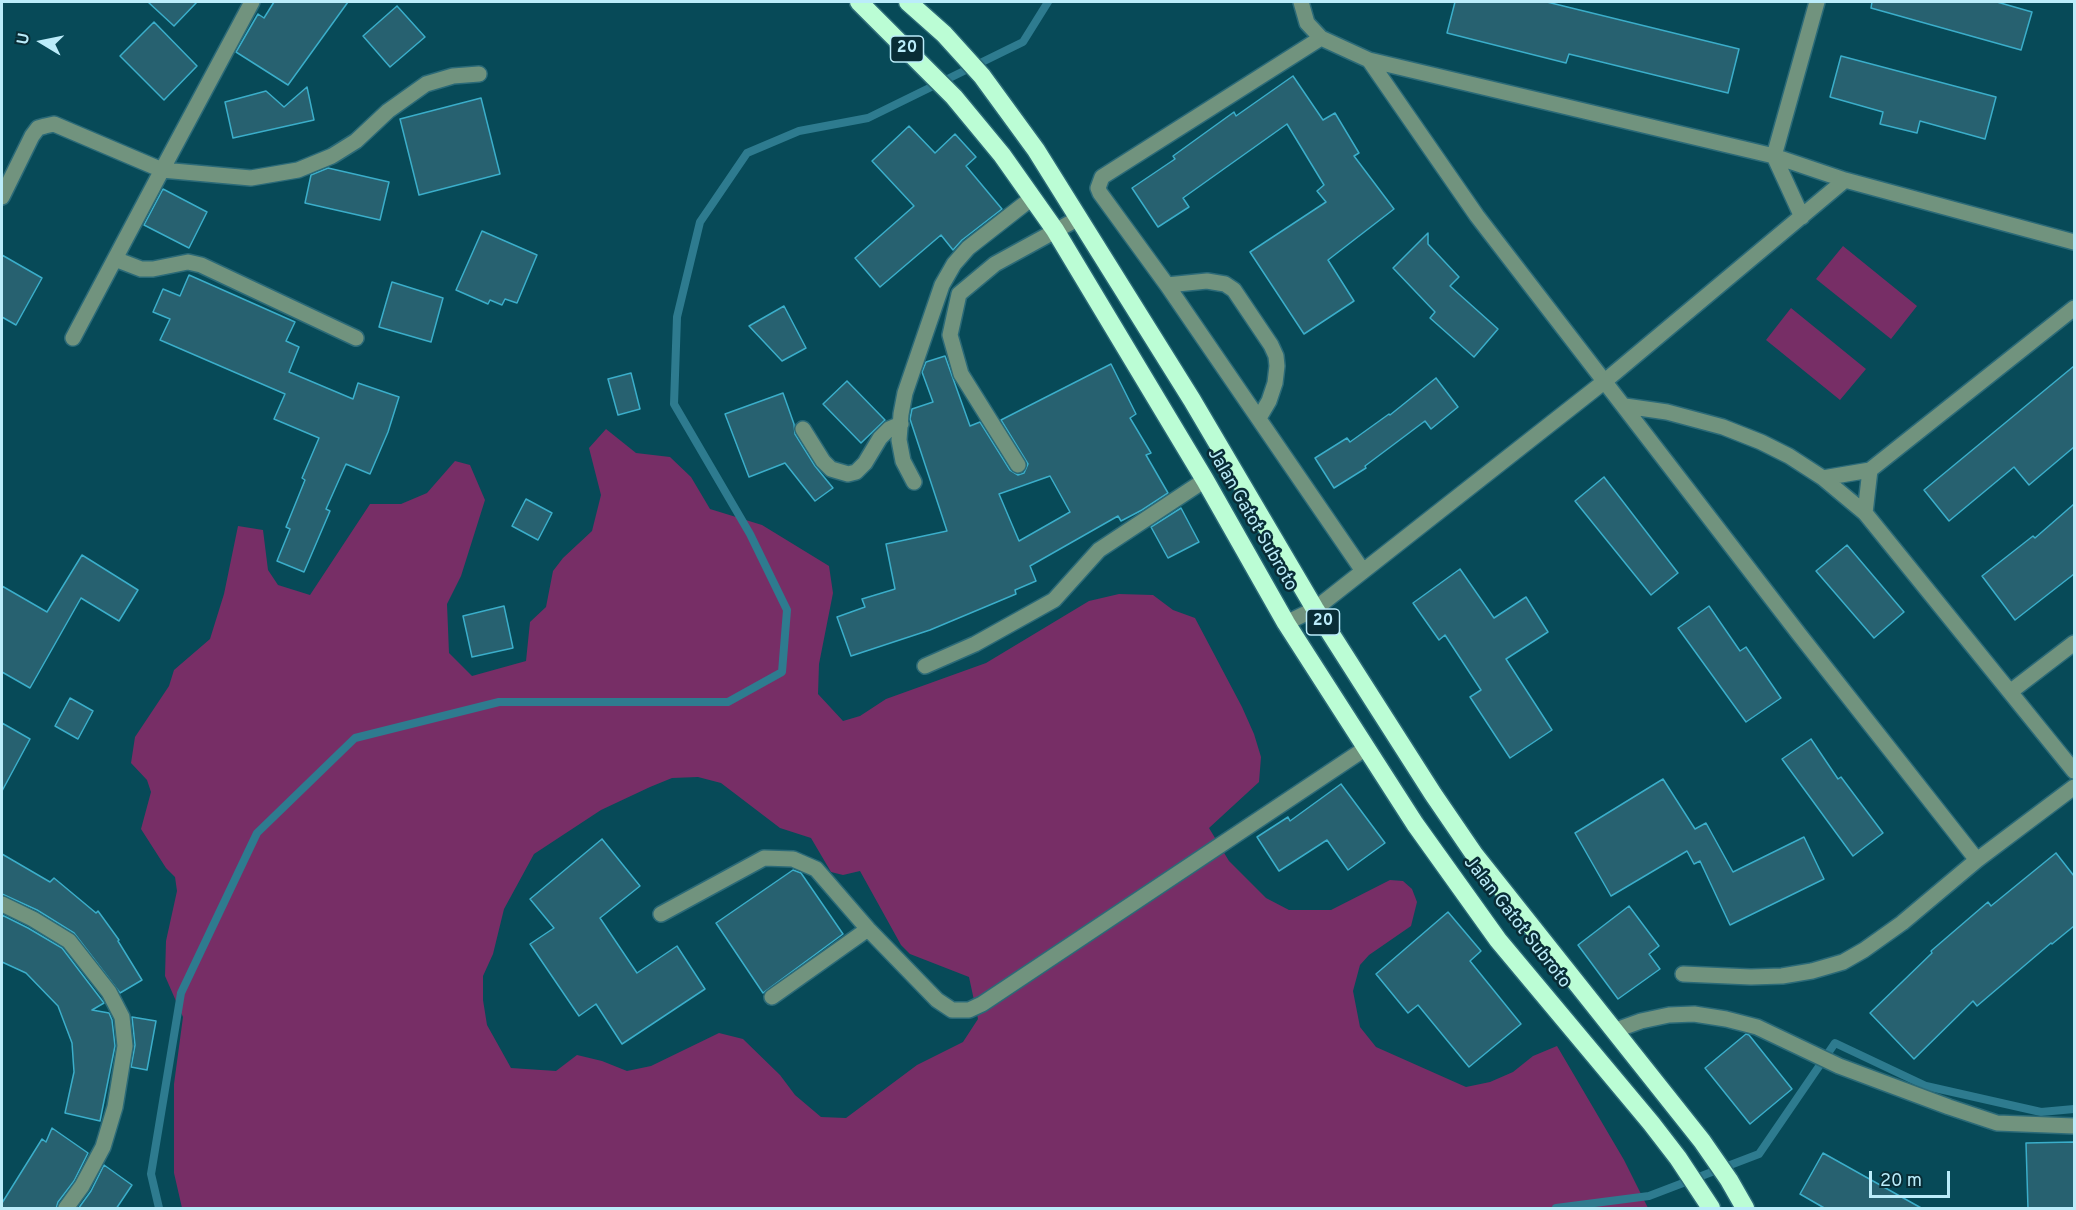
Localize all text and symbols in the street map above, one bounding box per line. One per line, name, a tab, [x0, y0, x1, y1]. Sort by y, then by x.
north arrow	[12, 12, 72, 72]
text: U	[13, 32, 35, 46]
road number: 20	[890, 36, 924, 62]
street label: Jalan Gatot Subroto	[1201, 445, 1301, 595]
road number: 20	[1306, 609, 1340, 635]
street label: Jalan Gatot Subroto	[1458, 853, 1574, 993]
scale bar	[1872, 1159, 1953, 1197]
text: 20 m	[1880, 1170, 1922, 1193]

